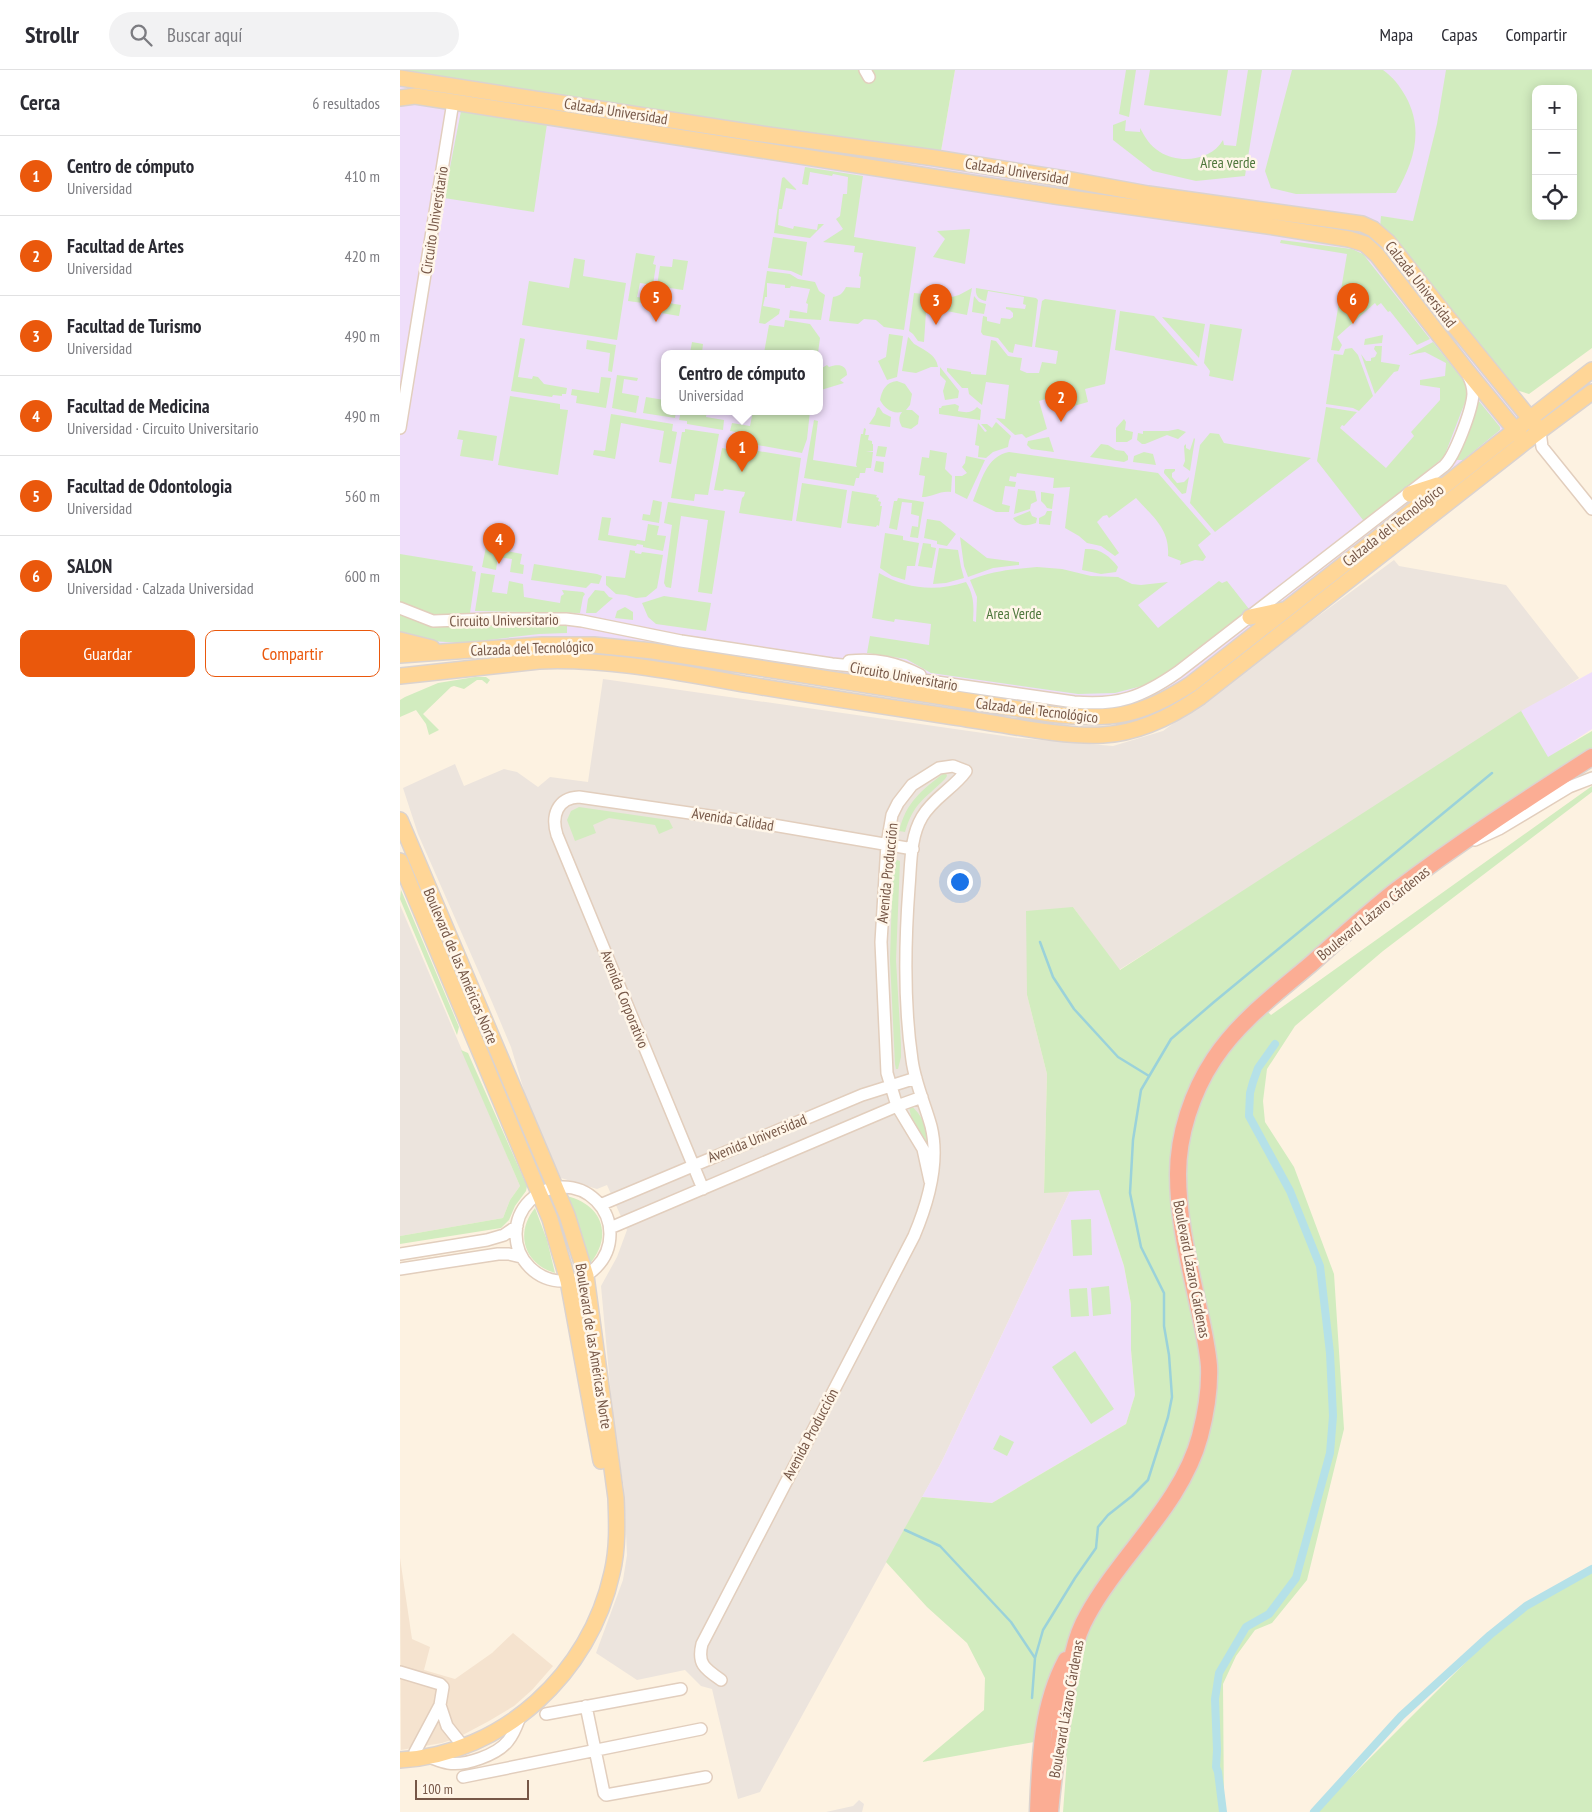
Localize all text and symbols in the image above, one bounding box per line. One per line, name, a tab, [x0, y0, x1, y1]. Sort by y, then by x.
search box	[109, 12, 459, 57]
text: Strollr	[25, 19, 79, 50]
icon: search	[127, 21, 155, 49]
text: Buscar aquí	[167, 23, 242, 47]
text: Mapa	[1380, 23, 1413, 46]
text: Capas	[1441, 23, 1478, 46]
text: Compartir	[1506, 23, 1567, 46]
map controls	[1532, 85, 1577, 220]
button: +	[1532, 85, 1577, 130]
text: Cerca	[20, 89, 60, 116]
text: 6 resultados	[312, 93, 380, 113]
street label: Calzada Universidad	[563, 93, 669, 129]
button: −	[1532, 130, 1577, 175]
street label: Calzada Universidad	[964, 153, 1070, 189]
park label: Area verde	[1200, 153, 1256, 172]
text: Centro de cómputo	[67, 154, 194, 178]
street label: Circuito Universitario	[416, 165, 452, 275]
text: 1	[32, 166, 40, 186]
text: 410 m	[345, 166, 380, 186]
button: locate	[1532, 175, 1577, 220]
text: Universidad	[67, 178, 132, 198]
text: Facultad de Artes	[67, 234, 184, 258]
street label: Calzada Universidad	[1381, 237, 1461, 331]
text: 2	[32, 246, 40, 266]
text: 420 m	[345, 246, 380, 266]
text: Universidad	[67, 258, 132, 278]
pin: 5	[640, 281, 672, 322]
pin: 6	[1337, 283, 1369, 324]
pin: 3	[920, 284, 952, 325]
text: Facultad de Turismo	[67, 314, 202, 338]
text: 3	[32, 326, 40, 346]
text: 490 m	[345, 326, 380, 346]
text: Universidad	[67, 338, 132, 358]
popup	[661, 350, 823, 415]
text: Centro de cómputo	[678, 361, 806, 385]
pin: 2	[1045, 381, 1077, 422]
text: Universidad	[678, 385, 744, 405]
text: Facultad de Medicina	[67, 394, 210, 418]
text: 4	[32, 406, 40, 426]
text: 490 m	[345, 406, 380, 426]
text: Universidad · Circuito Universitario	[67, 418, 259, 438]
pin: 1	[726, 431, 758, 472]
text: Facultad de Odontologia	[67, 474, 232, 498]
street label: Calzada del Tecnológico	[1339, 480, 1447, 570]
text: 5	[32, 486, 40, 506]
text: 560 m	[345, 486, 380, 506]
text: Universidad	[67, 498, 132, 518]
pin: 4	[483, 523, 515, 564]
text: SALON	[67, 554, 112, 578]
text: 6	[32, 566, 40, 586]
text: 600 m	[345, 566, 380, 586]
text: Universidad · Calzada Universidad	[67, 578, 254, 598]
park label: Area Verde	[986, 604, 1042, 623]
street label: Circuito Universitario	[449, 610, 559, 630]
button: Guardar	[20, 630, 195, 677]
button: Compartir	[205, 630, 380, 677]
street label: Calzada del Tecnológico	[470, 636, 594, 660]
street label: Circuito Universitario	[849, 657, 959, 695]
street label: Calzada del Tecnológico	[975, 693, 1099, 727]
street label: Avenida Calidad	[691, 803, 775, 835]
street label: Avenida Producción	[872, 822, 902, 924]
street label: Boulevard Lázaro Cárdenas	[1313, 862, 1433, 964]
your location	[947, 869, 973, 895]
street label: Boulevard de las Américas Norte	[420, 885, 502, 1047]
street label: Avenida Corporativo	[597, 947, 653, 1051]
street label: Avenida Universidad	[705, 1109, 809, 1167]
street label: Boulevard Lázaro Cárdenas	[1169, 1199, 1215, 1339]
street label: Boulevard de las Américas Norte	[572, 1262, 616, 1430]
street label: Avenida Producción	[778, 1385, 842, 1483]
street label: Boulevard Lázaro Cárdenas	[1045, 1638, 1087, 1780]
scale bar	[415, 1777, 529, 1800]
text: 100 m	[422, 1780, 453, 1798]

